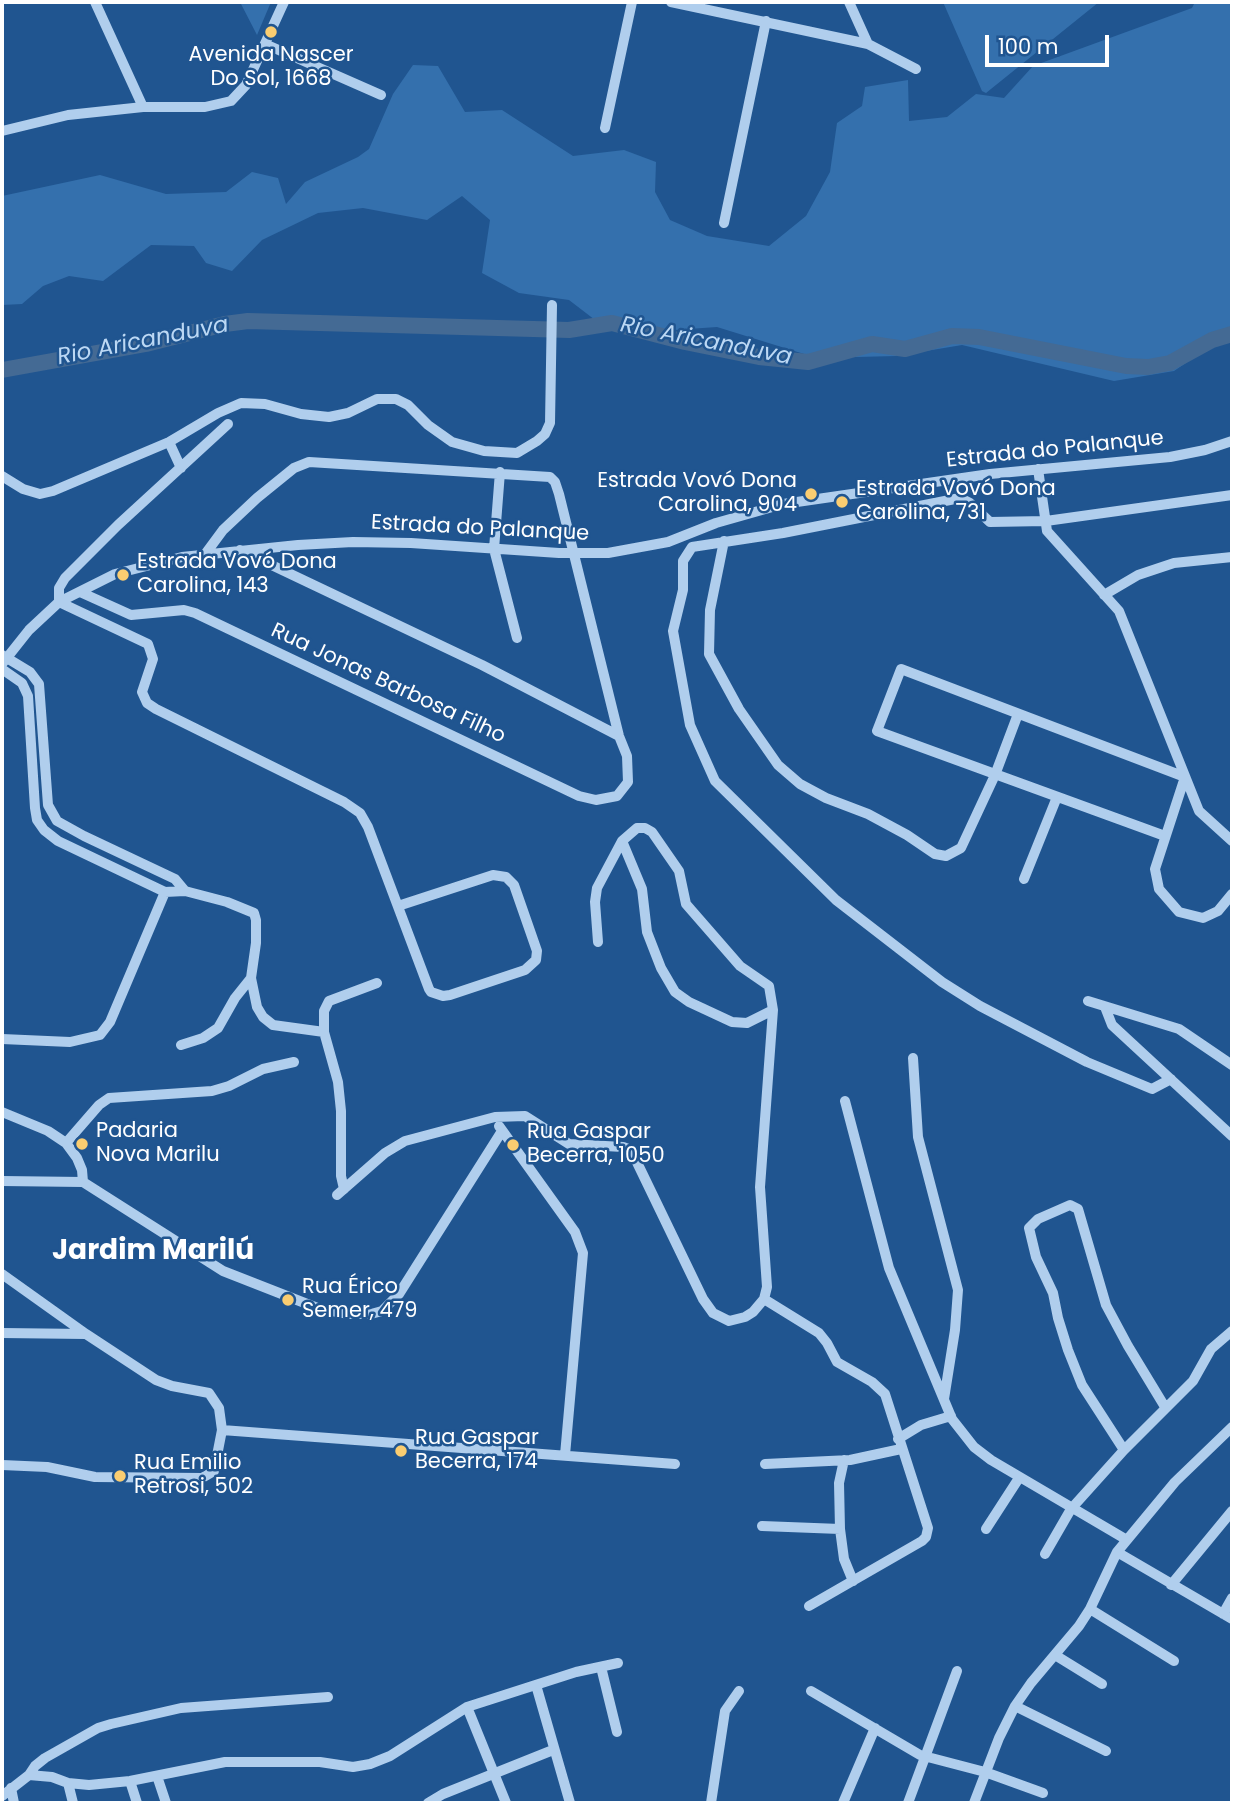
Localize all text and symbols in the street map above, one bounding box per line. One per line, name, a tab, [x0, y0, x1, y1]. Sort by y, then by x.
scale bar	[989, 21, 1113, 65]
marker: Avenida Nascer Do Sol, 1668	[263, 24, 279, 40]
text: 100 m	[998, 32, 1058, 61]
place label: Avenida Nascer Do Sol, 1668	[188, 43, 354, 93]
water label: Rio Aricanduva	[55, 312, 231, 372]
water label: Rio Aricanduva	[618, 312, 794, 372]
street label: Estrada do Palanque	[945, 426, 1165, 474]
place label: Estrada Vovó Dona Carolina, 904	[597, 469, 797, 519]
place label: Estrada Vovó Dona Carolina, 731	[856, 477, 1056, 527]
marker: Estrada Vovó Dona Carolina, 904	[803, 486, 819, 502]
marker: Estrada Vovó Dona Carolina, 731	[834, 494, 850, 510]
street label: Estrada do Palanque	[370, 511, 590, 547]
place label: Estrada Vovó Dona Carolina, 143	[137, 550, 337, 600]
marker: Estrada Vovó Dona Carolina, 143	[115, 567, 131, 583]
street label: Rua Jonas Barbosa Filho	[267, 619, 509, 749]
place label: Padaria Nova Marilu	[96, 1119, 220, 1169]
place label: Rua Gaspar Becerra, 1050	[527, 1120, 665, 1170]
marker: Padaria Nova Marilu	[74, 1136, 90, 1152]
marker: Rua Gaspar Becerra, 1050	[505, 1137, 521, 1153]
district label: Jardim Marilú	[52, 1235, 254, 1269]
place label: Rua Érico Semer, 479	[302, 1275, 417, 1325]
marker: Rua Érico Semer, 479	[280, 1292, 296, 1308]
place label: Rua Gaspar Becerra, 174	[415, 1426, 539, 1476]
marker: Rua Gaspar Becerra, 174	[393, 1443, 409, 1459]
place label: Rua Emilio Retrosi, 502	[134, 1451, 253, 1501]
marker: Rua Emilio Retrosi, 502	[112, 1468, 128, 1484]

